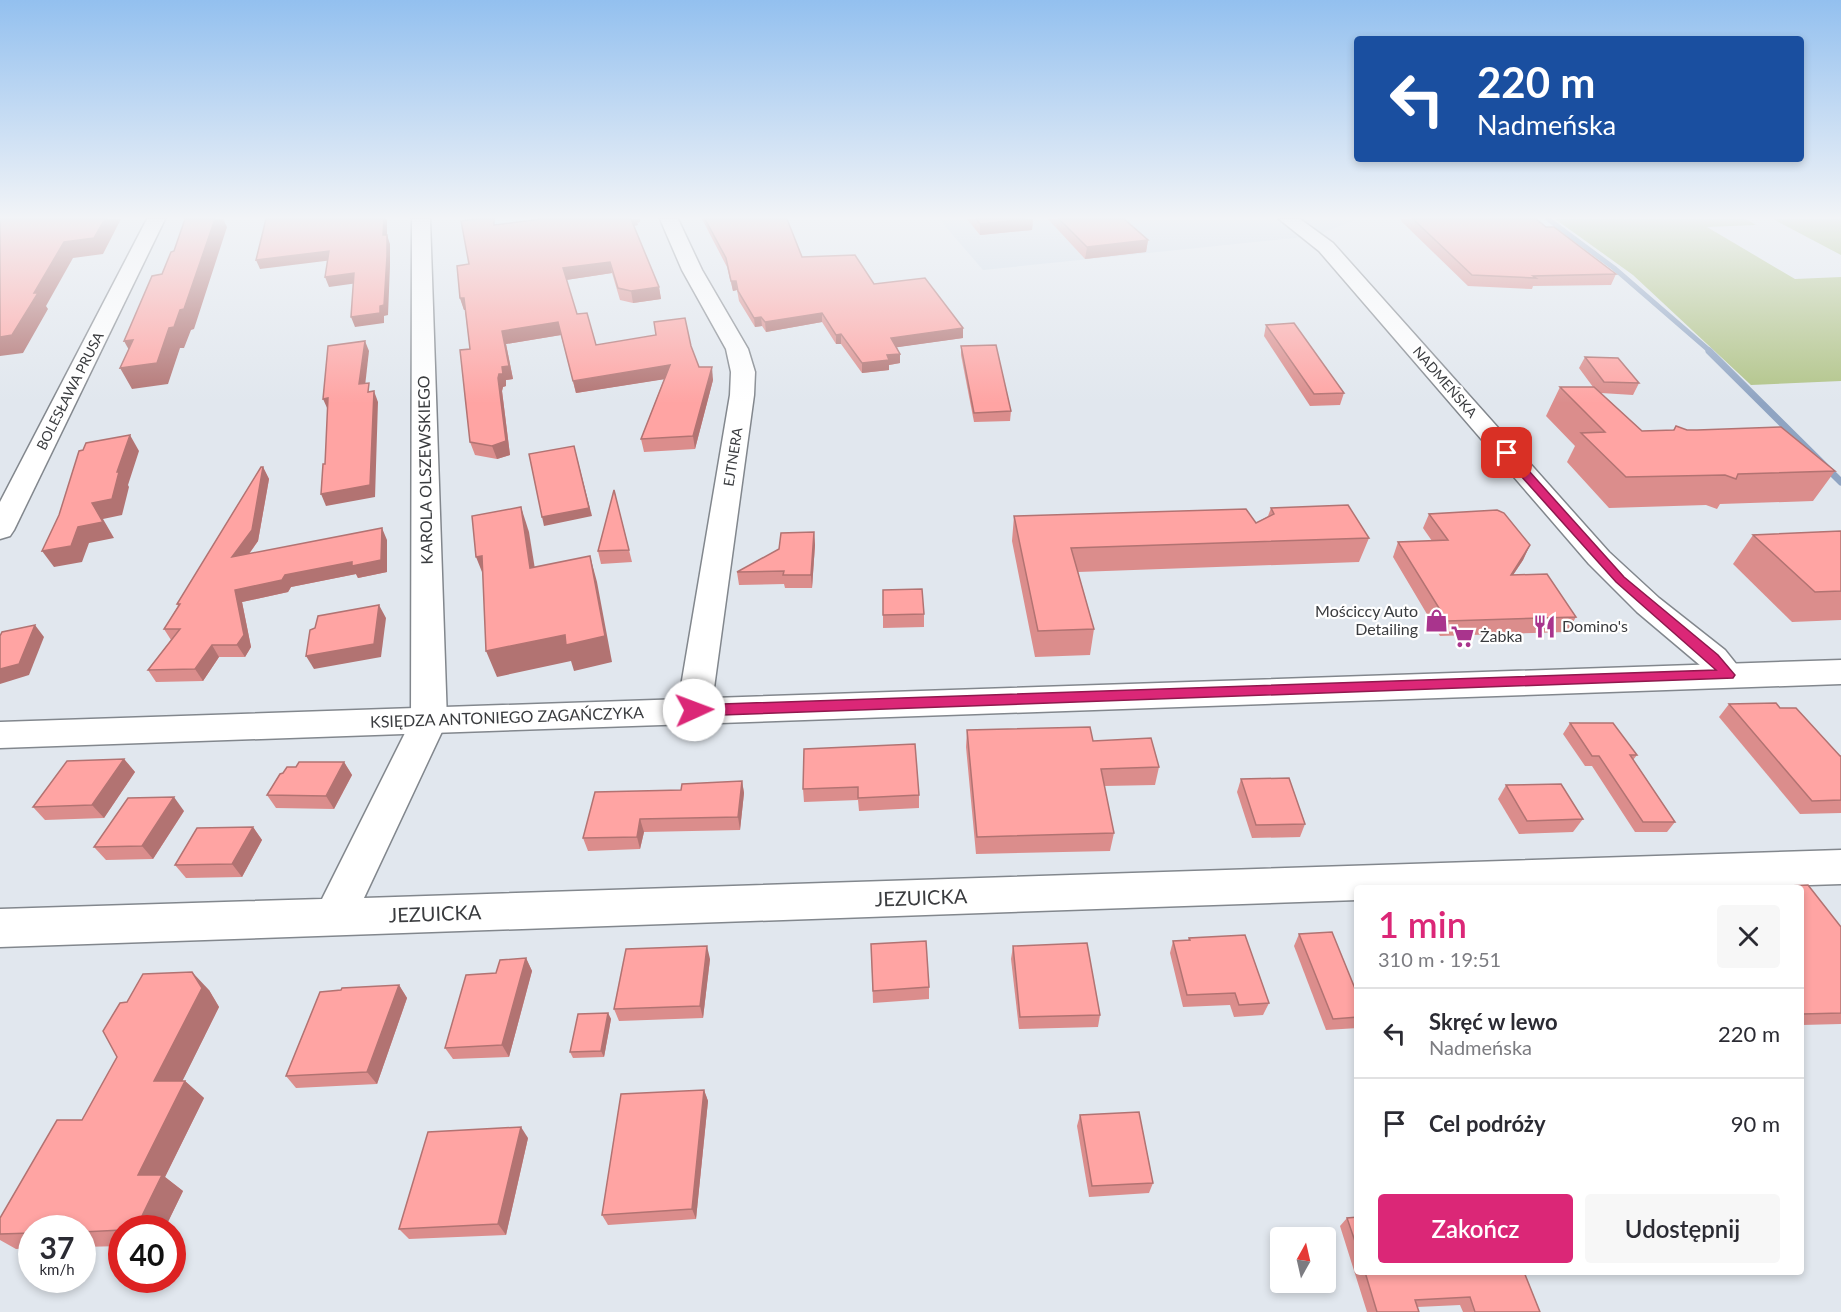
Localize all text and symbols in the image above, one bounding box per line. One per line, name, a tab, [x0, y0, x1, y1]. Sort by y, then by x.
text: 220 m	[1477, 57, 1595, 107]
icon: left	[1378, 60, 1456, 138]
text: Nadmeńska	[1477, 108, 1616, 141]
street label: BOLESŁAWA PRUSA	[32, 328, 107, 453]
street label: NADMEŃSKA	[1410, 343, 1481, 421]
street label: KAROLA OLSZEWSKIEGO	[413, 375, 436, 565]
street label: EJTNERA	[719, 426, 746, 488]
pin	[1481, 427, 1532, 478]
icon: arrive	[1490, 436, 1523, 469]
place label: Mościccy Auto Detailing	[1315, 601, 1418, 638]
shop icon: Mościccy Auto Detailing	[1423, 607, 1449, 633]
restaurant icon: Domino's	[1531, 613, 1557, 639]
place label: Domino's	[1562, 616, 1628, 635]
supermarket icon: Żabka	[1449, 623, 1475, 649]
place label: Żabka	[1480, 626, 1523, 645]
position arrow	[662, 678, 726, 742]
street label: KSIĘDZA ANTONIEGO ZAGAŃCZYKA	[370, 702, 644, 731]
street label: JEZUICKA	[874, 883, 968, 911]
street label: JEZUICKA	[388, 899, 482, 927]
text: 1 min	[1378, 902, 1467, 946]
button: close	[1717, 905, 1780, 968]
text: 310 m · 19:51	[1378, 947, 1501, 971]
text: Skręć w lewo	[1429, 1008, 1558, 1035]
icon: left	[1378, 1017, 1411, 1050]
text: 220 m	[1718, 1020, 1780, 1047]
text: Nadmeńska	[1429, 1035, 1532, 1059]
icon: arrive	[1378, 1107, 1411, 1140]
text: Cel podróży	[1429, 1110, 1546, 1137]
text: 90 m	[1731, 1110, 1780, 1137]
button: Zakończ	[1378, 1194, 1573, 1263]
button: Udostępnij	[1585, 1194, 1780, 1263]
speed limit sign: 40	[108, 1215, 186, 1293]
north arrow	[1270, 1227, 1336, 1293]
map controls	[1270, 1227, 1336, 1293]
text: 37	[40, 1229, 74, 1265]
text: km/h	[39, 1260, 75, 1278]

